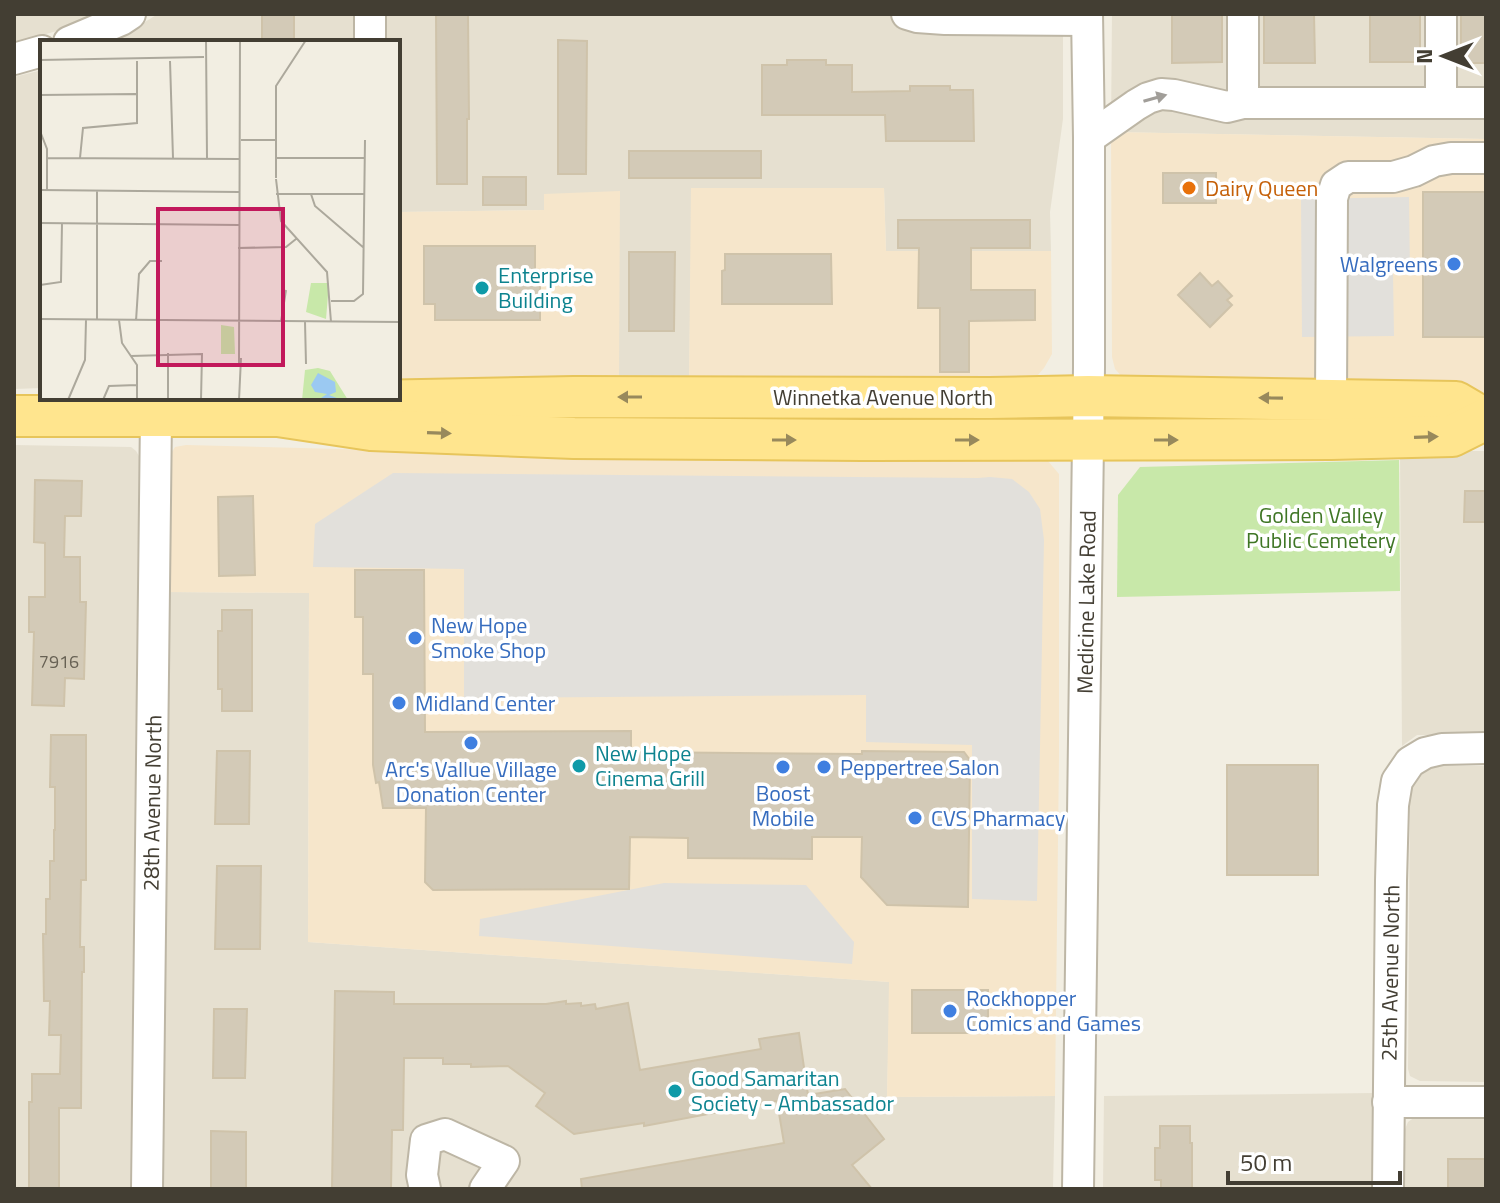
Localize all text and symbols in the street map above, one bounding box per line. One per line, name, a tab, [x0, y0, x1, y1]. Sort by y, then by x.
north arrow	[1404, 16, 1484, 96]
inset map	[40, 40, 400, 400]
text: N	[1407, 48, 1441, 64]
one-way arrow	[1143, 92, 1168, 104]
place label: Dairy Queen	[1205, 171, 1318, 205]
marker: Dairy Queen	[1180, 179, 1198, 197]
place label: Walgreens	[1340, 247, 1438, 281]
marker: Walgreens	[1445, 255, 1463, 273]
place label: Enterprise Building	[498, 258, 594, 317]
marker: Enterprise Building	[473, 279, 491, 297]
street label: Winnetka Avenue North	[773, 380, 993, 414]
one-way arrow	[617, 391, 642, 403]
one-way arrow	[1258, 392, 1283, 404]
one-way arrow	[427, 426, 452, 439]
one-way arrow	[1414, 430, 1439, 443]
one-way arrow	[772, 434, 797, 446]
one-way arrow	[955, 434, 980, 446]
one-way arrow	[1154, 434, 1179, 446]
park label: Golden Valley Public Cemetery	[1246, 498, 1396, 557]
street label: Medicine Lake Road	[1067, 510, 1105, 694]
place label: New Hope Smoke Shop	[431, 608, 546, 667]
marker: New Hope Smoke Shop	[406, 629, 424, 647]
house number: 7916	[39, 648, 79, 675]
place label: Midland Center	[415, 686, 556, 720]
marker: Midland Center	[390, 694, 408, 712]
street label: 28th Avenue North	[133, 715, 171, 891]
marker: Arc's Vallue Village Donation Center	[462, 734, 480, 752]
place label: New Hope Cinema Grill	[595, 736, 705, 795]
place label: Peppertree Salon	[840, 750, 1000, 784]
place label: Arc's Vallue Village Donation Center	[385, 752, 557, 811]
marker: New Hope Cinema Grill	[570, 757, 588, 775]
marker: Boost Mobile	[774, 758, 792, 776]
marker: Peppertree Salon	[815, 758, 833, 776]
place label: Boost Mobile	[752, 776, 814, 835]
place label: CVS Pharmacy	[931, 801, 1066, 835]
marker: CVS Pharmacy	[906, 809, 924, 827]
street label: 25th Avenue North	[1371, 885, 1409, 1061]
place label: Rockhopper Comics and Games	[966, 981, 1141, 1040]
marker: Rockhopper Comics and Games	[941, 1002, 959, 1020]
place label: Good Samaritan Society - Ambassador	[691, 1061, 894, 1120]
marker: Good Samaritan Society - Ambassador	[666, 1082, 684, 1100]
scale bar	[1228, 1135, 1400, 1185]
text: 50 m	[1240, 1144, 1292, 1180]

